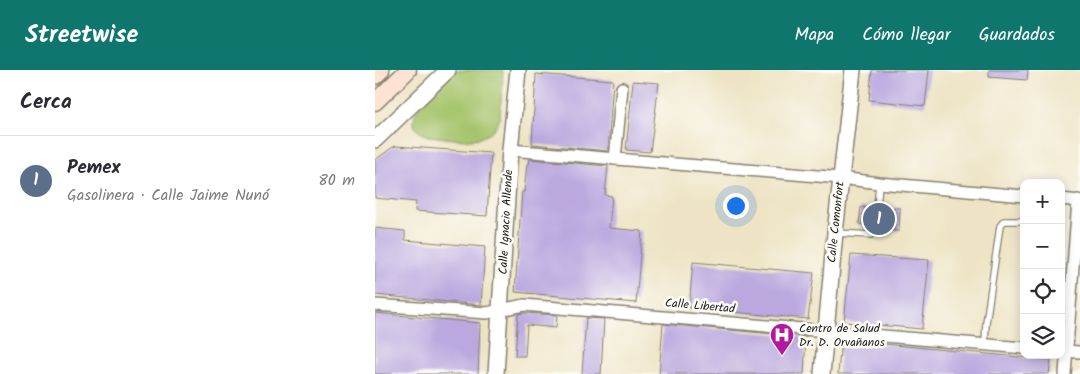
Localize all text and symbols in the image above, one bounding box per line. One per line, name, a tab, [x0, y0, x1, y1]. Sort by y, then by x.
text: Streetwise	[25, 16, 138, 55]
text: Mapa	[795, 21, 834, 50]
text: Cómo llegar	[862, 21, 951, 50]
text: Guardados	[979, 21, 1055, 50]
text: Cerca	[20, 86, 72, 119]
text: Pemex	[67, 153, 121, 183]
text: 1	[34, 168, 38, 193]
text: 80 m	[318, 168, 355, 193]
street label: Calle Ignacio Allende	[494, 168, 518, 275]
map controls	[1020, 179, 1065, 359]
button: +	[1020, 179, 1065, 224]
street label: Calle Comonfort	[822, 180, 850, 264]
text: Gasolinera · Calle Jaime Nunó	[67, 183, 269, 208]
your location	[723, 193, 749, 219]
pin: 1	[863, 200, 895, 238]
button: −	[1020, 224, 1065, 269]
button: locate	[1020, 269, 1065, 314]
street label: Calle Libertad	[664, 293, 737, 319]
button: layers	[1020, 314, 1065, 359]
place label: Centro de Salud Dr. D. Orvañanos	[799, 319, 885, 352]
hospital icon: Centro de Salud Dr. D. Orvañanos	[769, 322, 795, 356]

